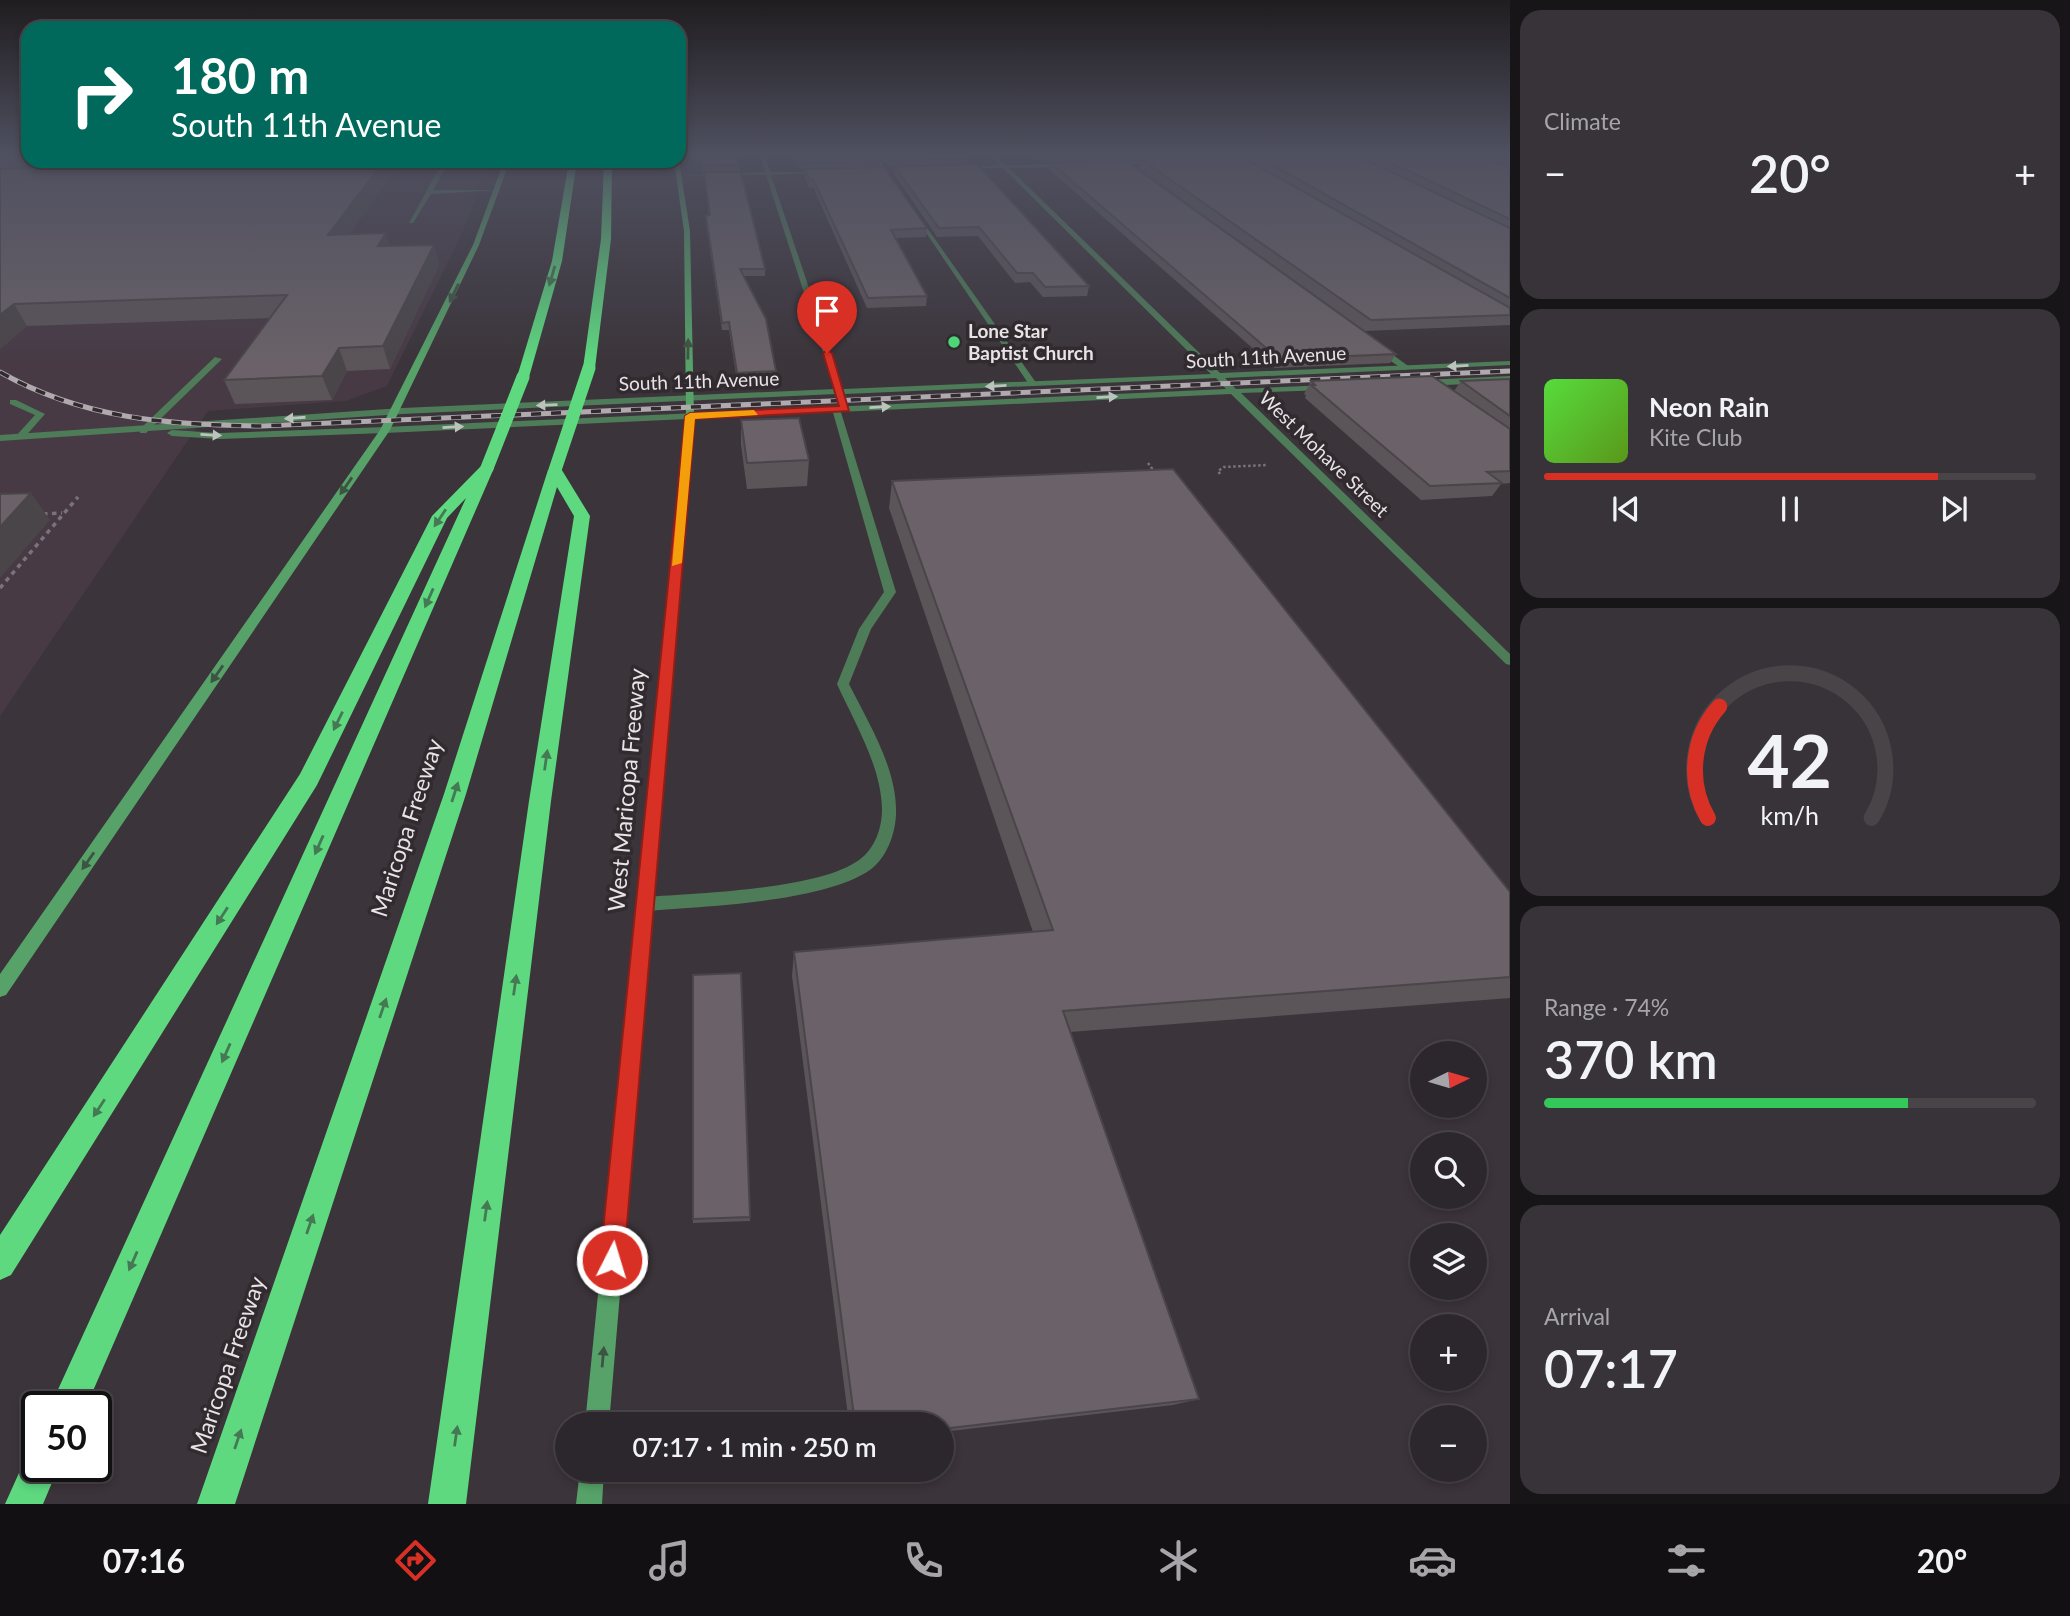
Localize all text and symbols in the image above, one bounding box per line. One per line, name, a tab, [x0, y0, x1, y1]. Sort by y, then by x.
text: 180 m	[171, 46, 309, 104]
icon: right	[56, 49, 147, 140]
text: South 11th Avenue	[171, 105, 441, 144]
text: Climate	[1544, 107, 1621, 135]
text: 20°	[1749, 142, 1831, 204]
text: −	[1544, 150, 1566, 196]
text: +	[2014, 150, 2036, 196]
one-way arrow	[547, 266, 557, 287]
pin	[797, 281, 857, 353]
one-way arrow	[449, 283, 460, 303]
icon: arrive	[808, 292, 846, 330]
place label: Lone Star Baptist Church	[968, 319, 1094, 364]
marker: Lone Star Baptist Church	[946, 334, 962, 350]
one-way arrow	[682, 338, 694, 360]
street label: South 11th Avenue	[1185, 341, 1347, 372]
one-way arrow	[1447, 360, 1469, 371]
street label: South 11th Avenue	[618, 366, 780, 395]
one-way arrow	[985, 381, 1007, 392]
street label: West Mohave Street	[1255, 386, 1394, 521]
one-way arrow	[1097, 391, 1119, 402]
text: Neon Rain	[1649, 391, 1769, 423]
one-way arrow	[535, 400, 557, 411]
one-way arrow	[869, 402, 891, 413]
one-way arrow	[284, 413, 306, 424]
one-way arrow	[442, 421, 464, 432]
text: Kite Club	[1649, 423, 1742, 451]
one-way arrow	[200, 430, 222, 441]
one-way arrow	[339, 477, 353, 495]
icon: previous	[1607, 490, 1645, 528]
icon: pause	[1771, 490, 1809, 528]
icon: next	[1935, 490, 1973, 528]
one-way arrow	[433, 509, 447, 527]
one-way arrow	[423, 587, 434, 608]
one-way arrow	[210, 665, 224, 683]
street label: West Maricopa Freeway	[601, 667, 651, 913]
one-way arrow	[332, 711, 343, 731]
text: 42	[1748, 716, 1832, 804]
street label: Maricopa Freeway	[364, 735, 448, 920]
one-way arrow	[541, 749, 552, 771]
one-way arrow	[450, 782, 461, 803]
text: km/h	[1761, 800, 1819, 830]
one-way arrow	[313, 835, 324, 856]
one-way arrow	[81, 852, 95, 870]
one-way arrow	[215, 906, 228, 926]
one-way arrow	[510, 974, 521, 996]
text: Range · 74%	[1544, 993, 1669, 1021]
one-way arrow	[378, 997, 389, 1018]
text: 370 km	[1544, 1028, 1718, 1090]
north arrow	[1410, 1041, 1488, 1118]
map controls	[1410, 1041, 1487, 1482]
one-way arrow	[220, 1043, 232, 1063]
one-way arrow	[93, 1098, 106, 1118]
button: search	[1410, 1132, 1487, 1209]
one-way arrow	[480, 1200, 491, 1222]
one-way arrow	[305, 1213, 316, 1234]
position arrow	[575, 1223, 649, 1297]
button: layers	[1410, 1223, 1487, 1300]
one-way arrow	[127, 1251, 139, 1271]
street label: Maricopa Freeway	[184, 1272, 271, 1457]
text: Arrival	[1544, 1302, 1610, 1330]
button: +	[1410, 1314, 1487, 1391]
text: 07:17	[1544, 1337, 1678, 1399]
one-way arrow	[598, 1345, 609, 1367]
speed limit sign: 50	[21, 1391, 112, 1482]
button: −	[1410, 1405, 1487, 1482]
one-way arrow	[450, 1425, 461, 1447]
one-way arrow	[233, 1429, 244, 1450]
text: 07:17 · 1 min · 250 m	[632, 1431, 877, 1463]
icon: directions	[391, 1536, 440, 1585]
icon: music	[645, 1536, 694, 1585]
icon: phone	[899, 1536, 948, 1585]
icon: climate	[1154, 1536, 1203, 1585]
icon: car	[1408, 1536, 1457, 1585]
icon: filters	[1662, 1536, 1711, 1585]
text: 07:16	[103, 1541, 185, 1580]
text: 20°	[1917, 1541, 1967, 1580]

